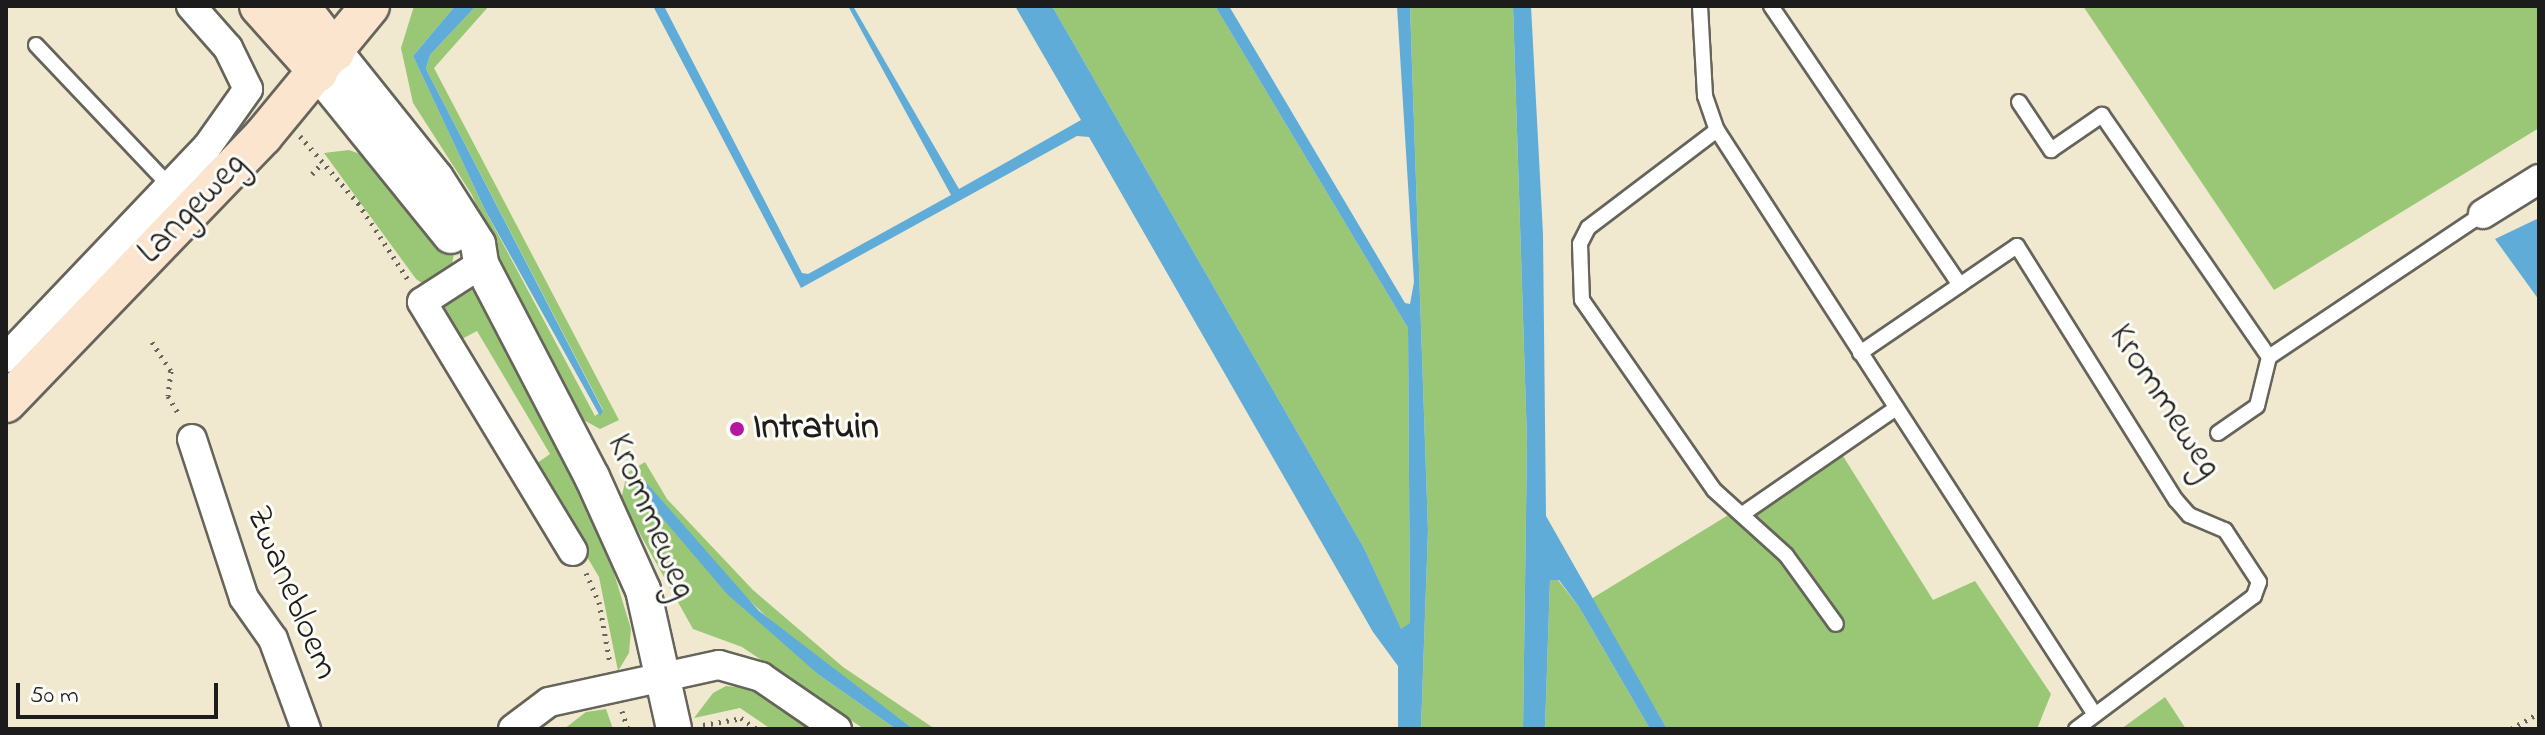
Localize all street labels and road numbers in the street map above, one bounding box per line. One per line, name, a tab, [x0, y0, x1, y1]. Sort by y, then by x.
street label: Langeweg	[129, 144, 257, 274]
street label: Krommeweg	[2098, 317, 2230, 487]
street label: Krommeweg	[596, 428, 704, 606]
street label: Zwanebloem	[235, 500, 347, 686]

